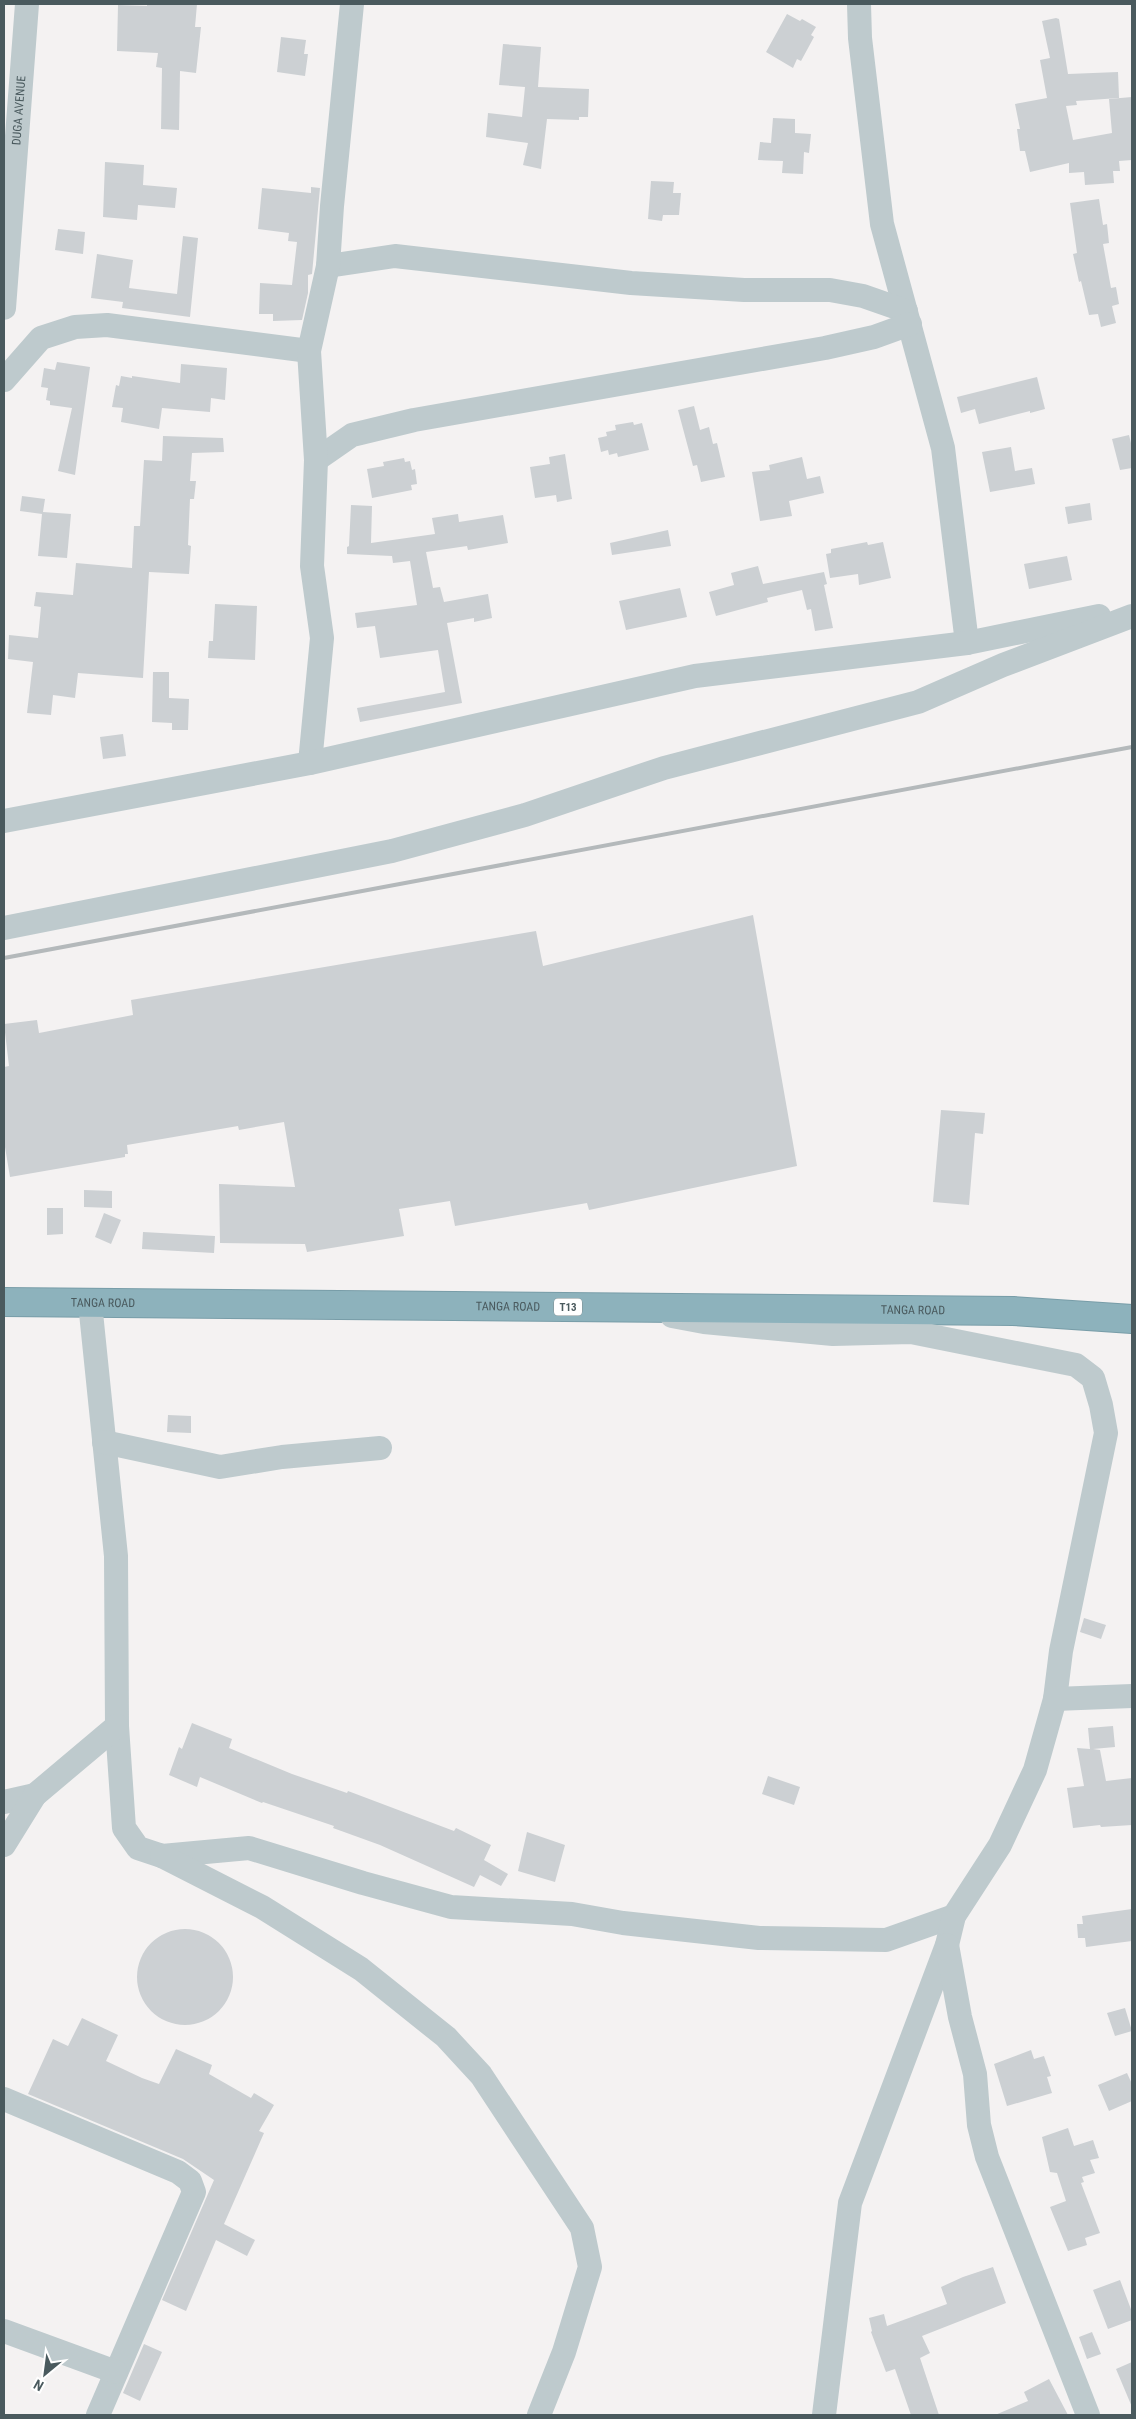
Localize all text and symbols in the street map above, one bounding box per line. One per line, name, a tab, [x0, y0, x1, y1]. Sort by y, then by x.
street label: DUGA AVENUE	[9, 75, 29, 146]
street label: TANGA ROAD	[71, 1296, 135, 1310]
road number: T13	[554, 1298, 582, 1315]
street label: TANGA ROAD	[476, 1299, 540, 1314]
street label: TANGA ROAD	[881, 1303, 945, 1317]
north arrow	[20, 2349, 70, 2399]
text: N	[31, 2376, 46, 2394]

